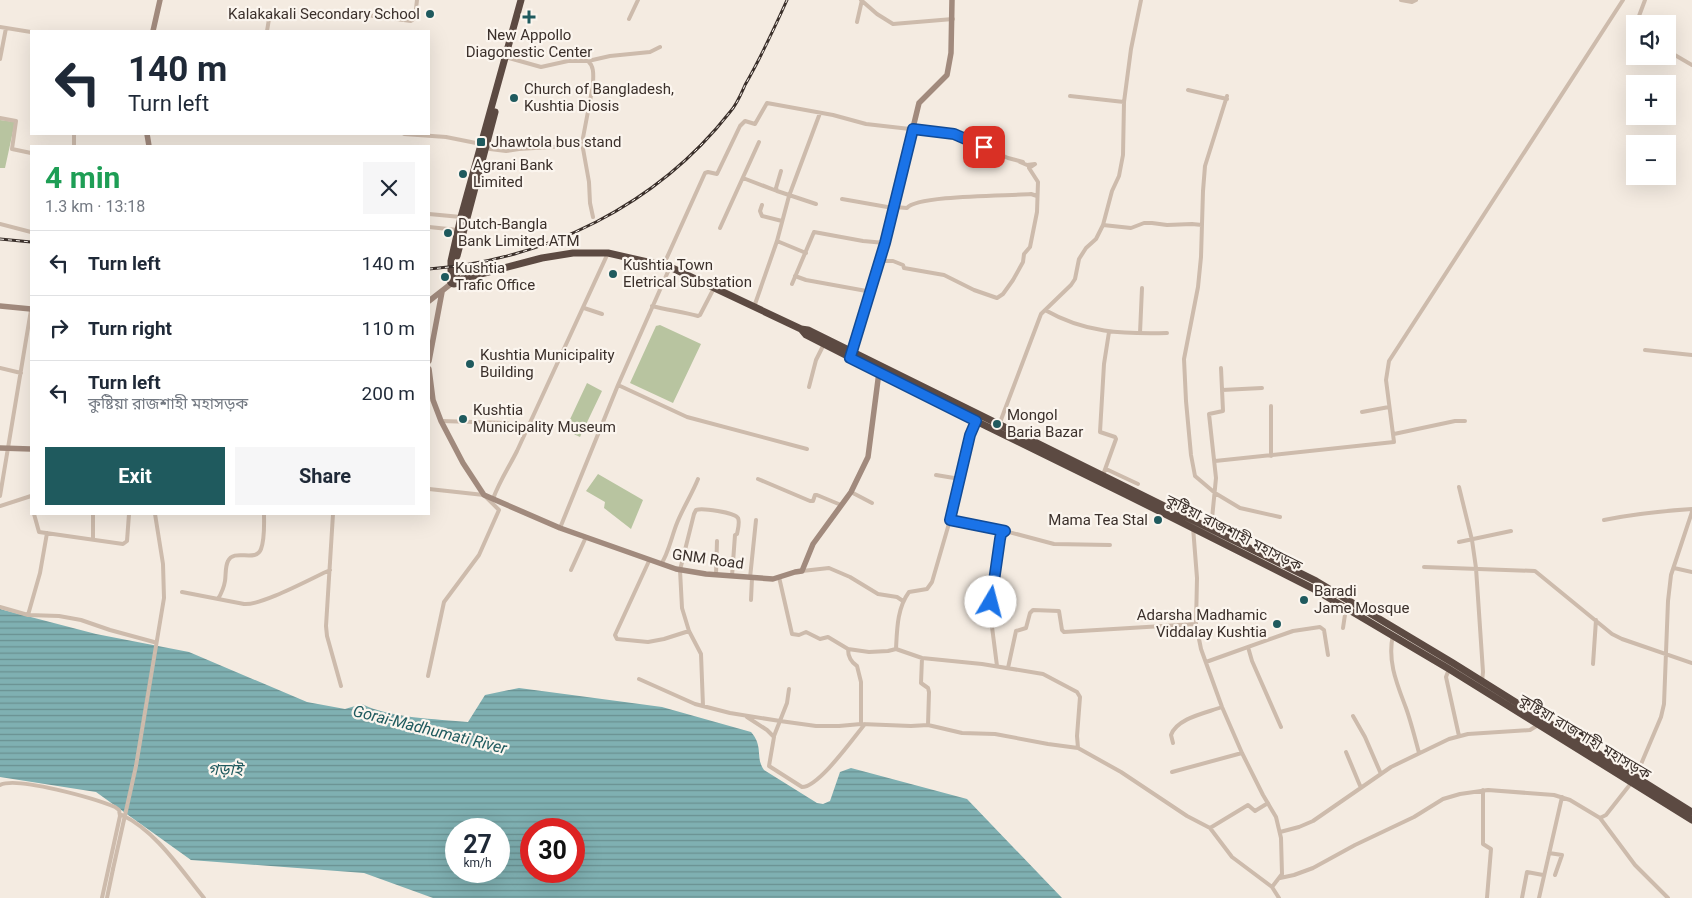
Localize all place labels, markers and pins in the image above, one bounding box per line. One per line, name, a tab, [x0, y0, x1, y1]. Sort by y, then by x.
place label: Kalakakali Secondary School	[228, 5, 420, 23]
marker: Kalakakali Secondary School	[424, 8, 436, 20]
marker: New Appollo Diagonestic Center	[522, 10, 536, 24]
place label: New Appollo Diagonestic Center	[466, 26, 592, 61]
place label: Church of Bangladesh, Kushtia Diosis	[524, 80, 674, 115]
marker: Church of Bangladesh, Kushtia Diosis	[508, 92, 520, 104]
pin	[963, 126, 1005, 168]
place label: Jhawtola bus stand	[491, 133, 622, 151]
marker: Jhawtola bus stand	[475, 136, 487, 148]
place label: Agrani Bank Limited	[473, 156, 554, 191]
marker: Agrani Bank Limited	[457, 168, 469, 180]
place label: Dutch-Bangla Bank Limited ATM	[458, 215, 580, 250]
marker: Dutch-Bangla Bank Limited ATM	[442, 227, 454, 239]
place label: Kushtia Town Eletrical Substation	[623, 256, 752, 291]
place label: Kushtia Trafic Office	[455, 259, 535, 294]
marker: Kushtia Town Eletrical Substation	[607, 268, 619, 280]
marker: Kushtia Trafic Office	[439, 271, 451, 283]
place label: Kushtia Municipality Building	[480, 346, 615, 381]
marker: Kushtia Municipality Building	[464, 358, 476, 370]
place label: Kushtia Municipality Museum	[473, 401, 616, 436]
place label: Mongol Baria Bazar	[1007, 406, 1083, 441]
marker: Kushtia Municipality Museum	[457, 413, 469, 425]
marker: Mongol Baria Bazar	[991, 418, 1003, 430]
place label: Mama Tea Stal	[1048, 511, 1148, 529]
marker: Mama Tea Stal	[1152, 514, 1164, 526]
place label: Baradi Jame Mosque	[1314, 582, 1409, 617]
marker: Baradi Jame Mosque	[1298, 594, 1310, 606]
place label: Adarsha Madhamic Viddalay Kushtia	[1137, 606, 1267, 641]
marker: Adarsha Madhamic Viddalay Kushtia	[1271, 618, 1283, 630]

